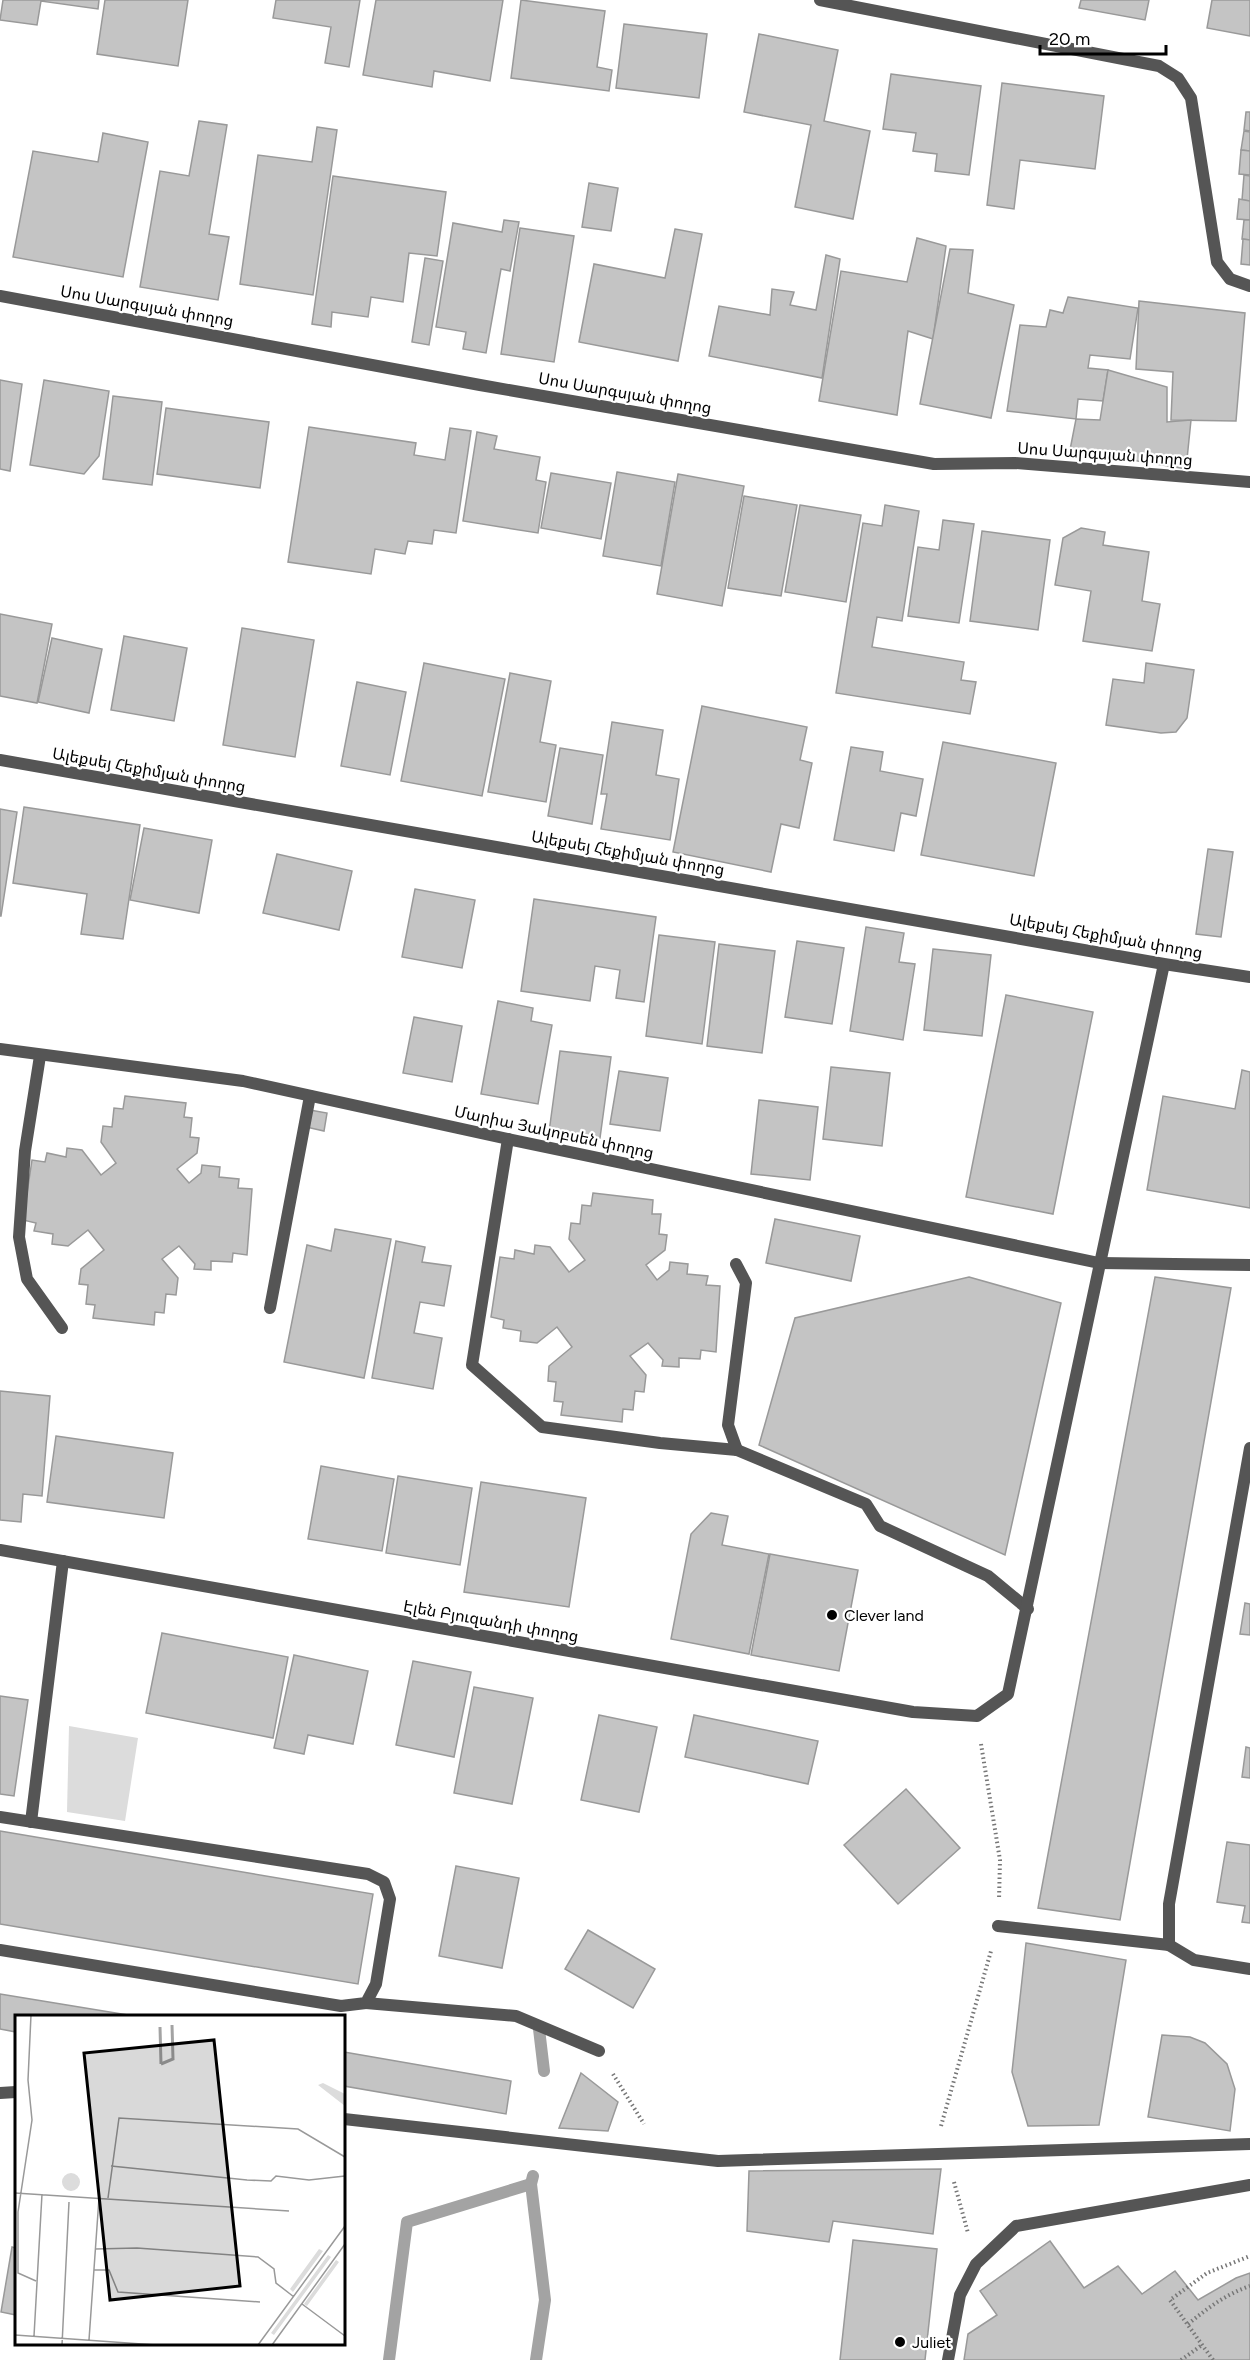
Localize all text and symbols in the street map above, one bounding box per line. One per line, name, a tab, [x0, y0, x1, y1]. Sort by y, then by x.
scale bar	[1040, 18, 1166, 56]
text: 20 m	[1049, 28, 1090, 50]
street label: Սոս Սարգսյան փողոց	[59, 281, 235, 331]
street label: Սոս Սարգսյան փողոց	[537, 368, 713, 418]
street label: Սոս Սարգսյան փողոց	[1017, 438, 1193, 470]
street label: Ալեքսեյ Հեքիմյան փողոց	[51, 744, 247, 796]
street label: Ալեքսեյ Հեքիմյան փողոց	[530, 827, 726, 879]
street label: Ալեքսեյ Հեքիմյան փողոց	[1008, 910, 1204, 962]
street label: Մարիա Յակոբսեն փողոց	[452, 1102, 656, 1162]
street label: Էլեն Բյուզանդի փողոց	[402, 1596, 580, 1646]
place label: Clever land	[844, 1606, 924, 1625]
marker: Clever land	[825, 1608, 839, 1622]
inset map	[15, 2015, 345, 2345]
place label: Juliet	[912, 2333, 951, 2352]
marker: Juliet	[893, 2335, 907, 2349]

